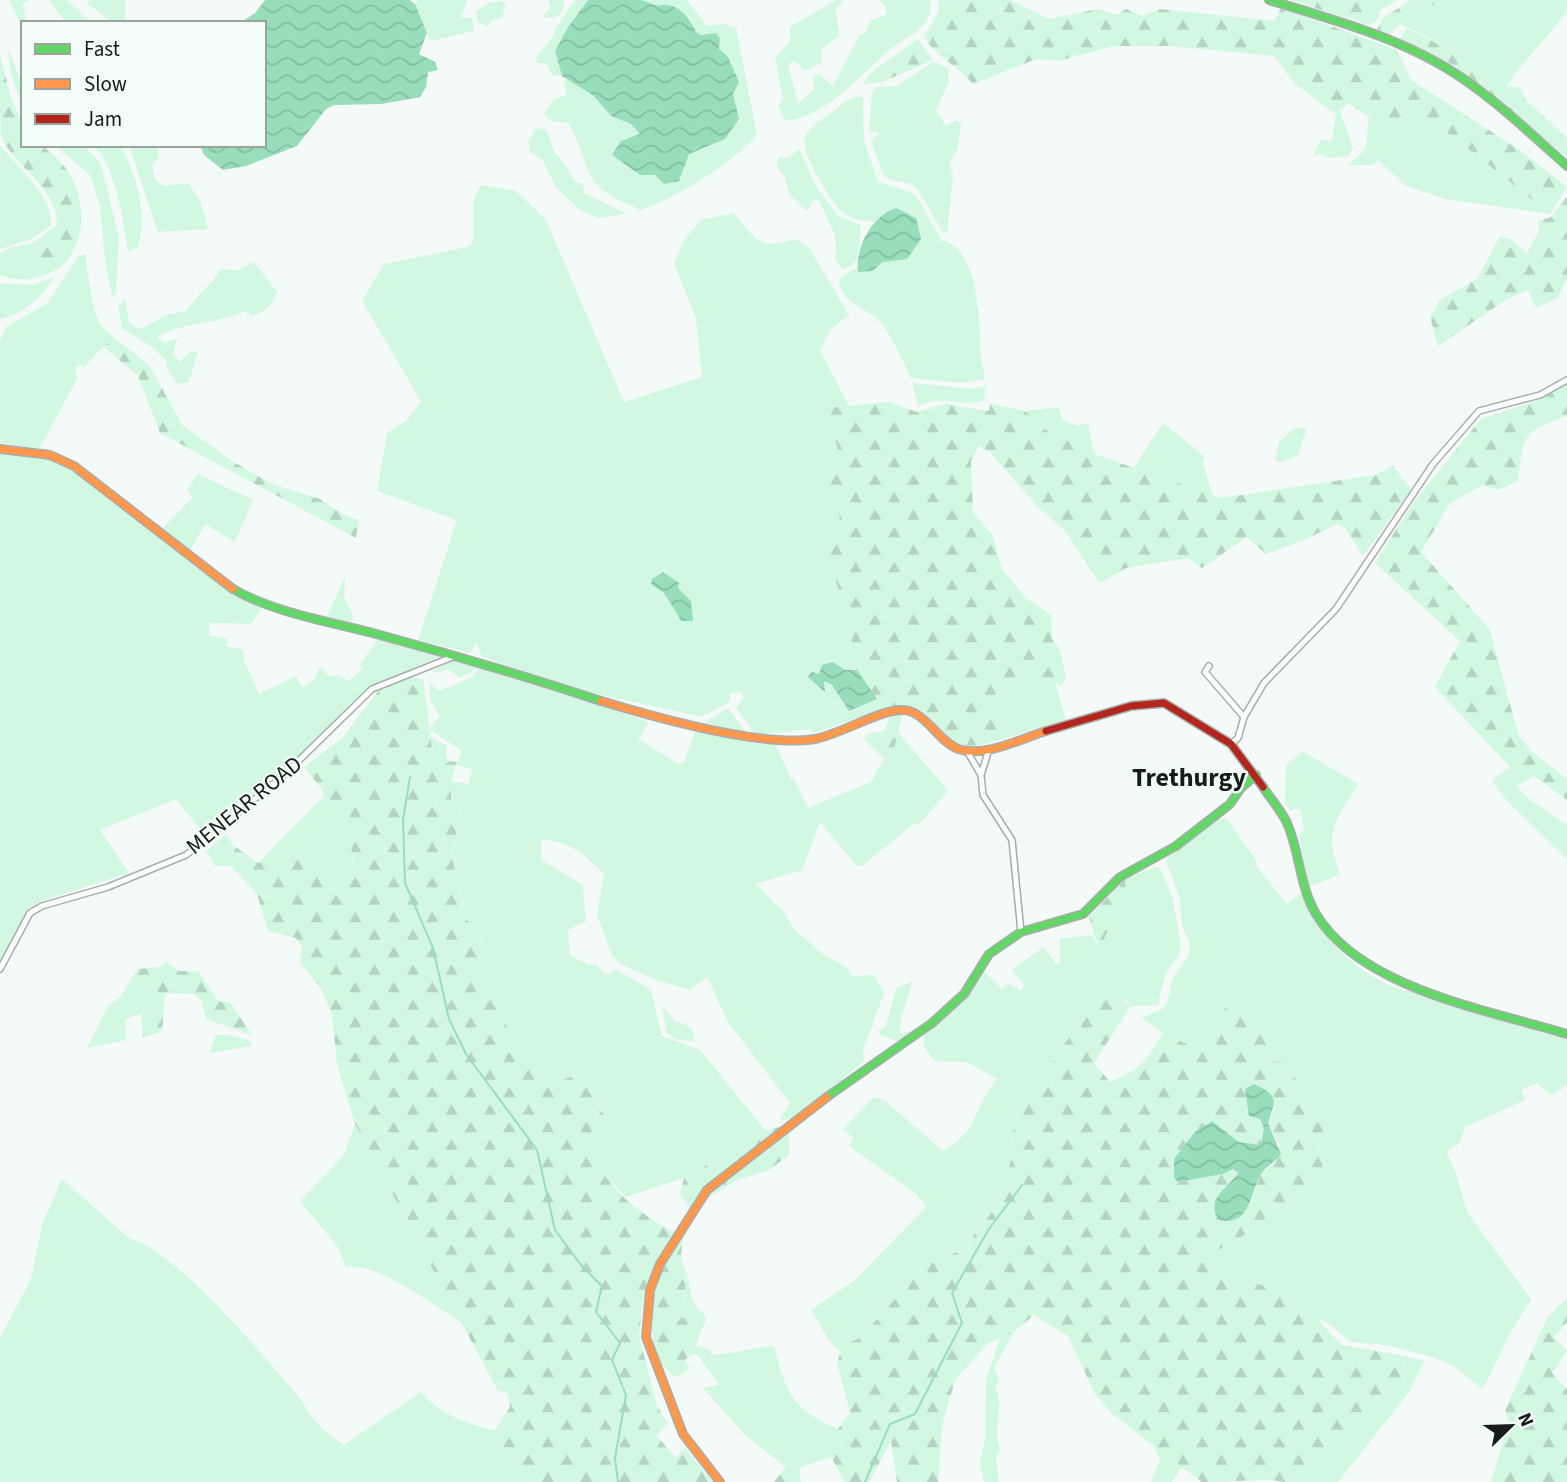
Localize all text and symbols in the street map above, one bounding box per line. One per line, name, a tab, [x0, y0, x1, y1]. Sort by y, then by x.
legend	[21, 21, 266, 147]
text: Fast	[84, 34, 120, 64]
text: Slow	[84, 69, 127, 99]
text: Jam	[84, 104, 122, 134]
street label: MENEAR ROAD	[179, 748, 309, 862]
district label: Trethurgy	[1132, 759, 1246, 796]
north arrow	[1476, 1391, 1546, 1461]
text: N	[1510, 1409, 1540, 1431]

